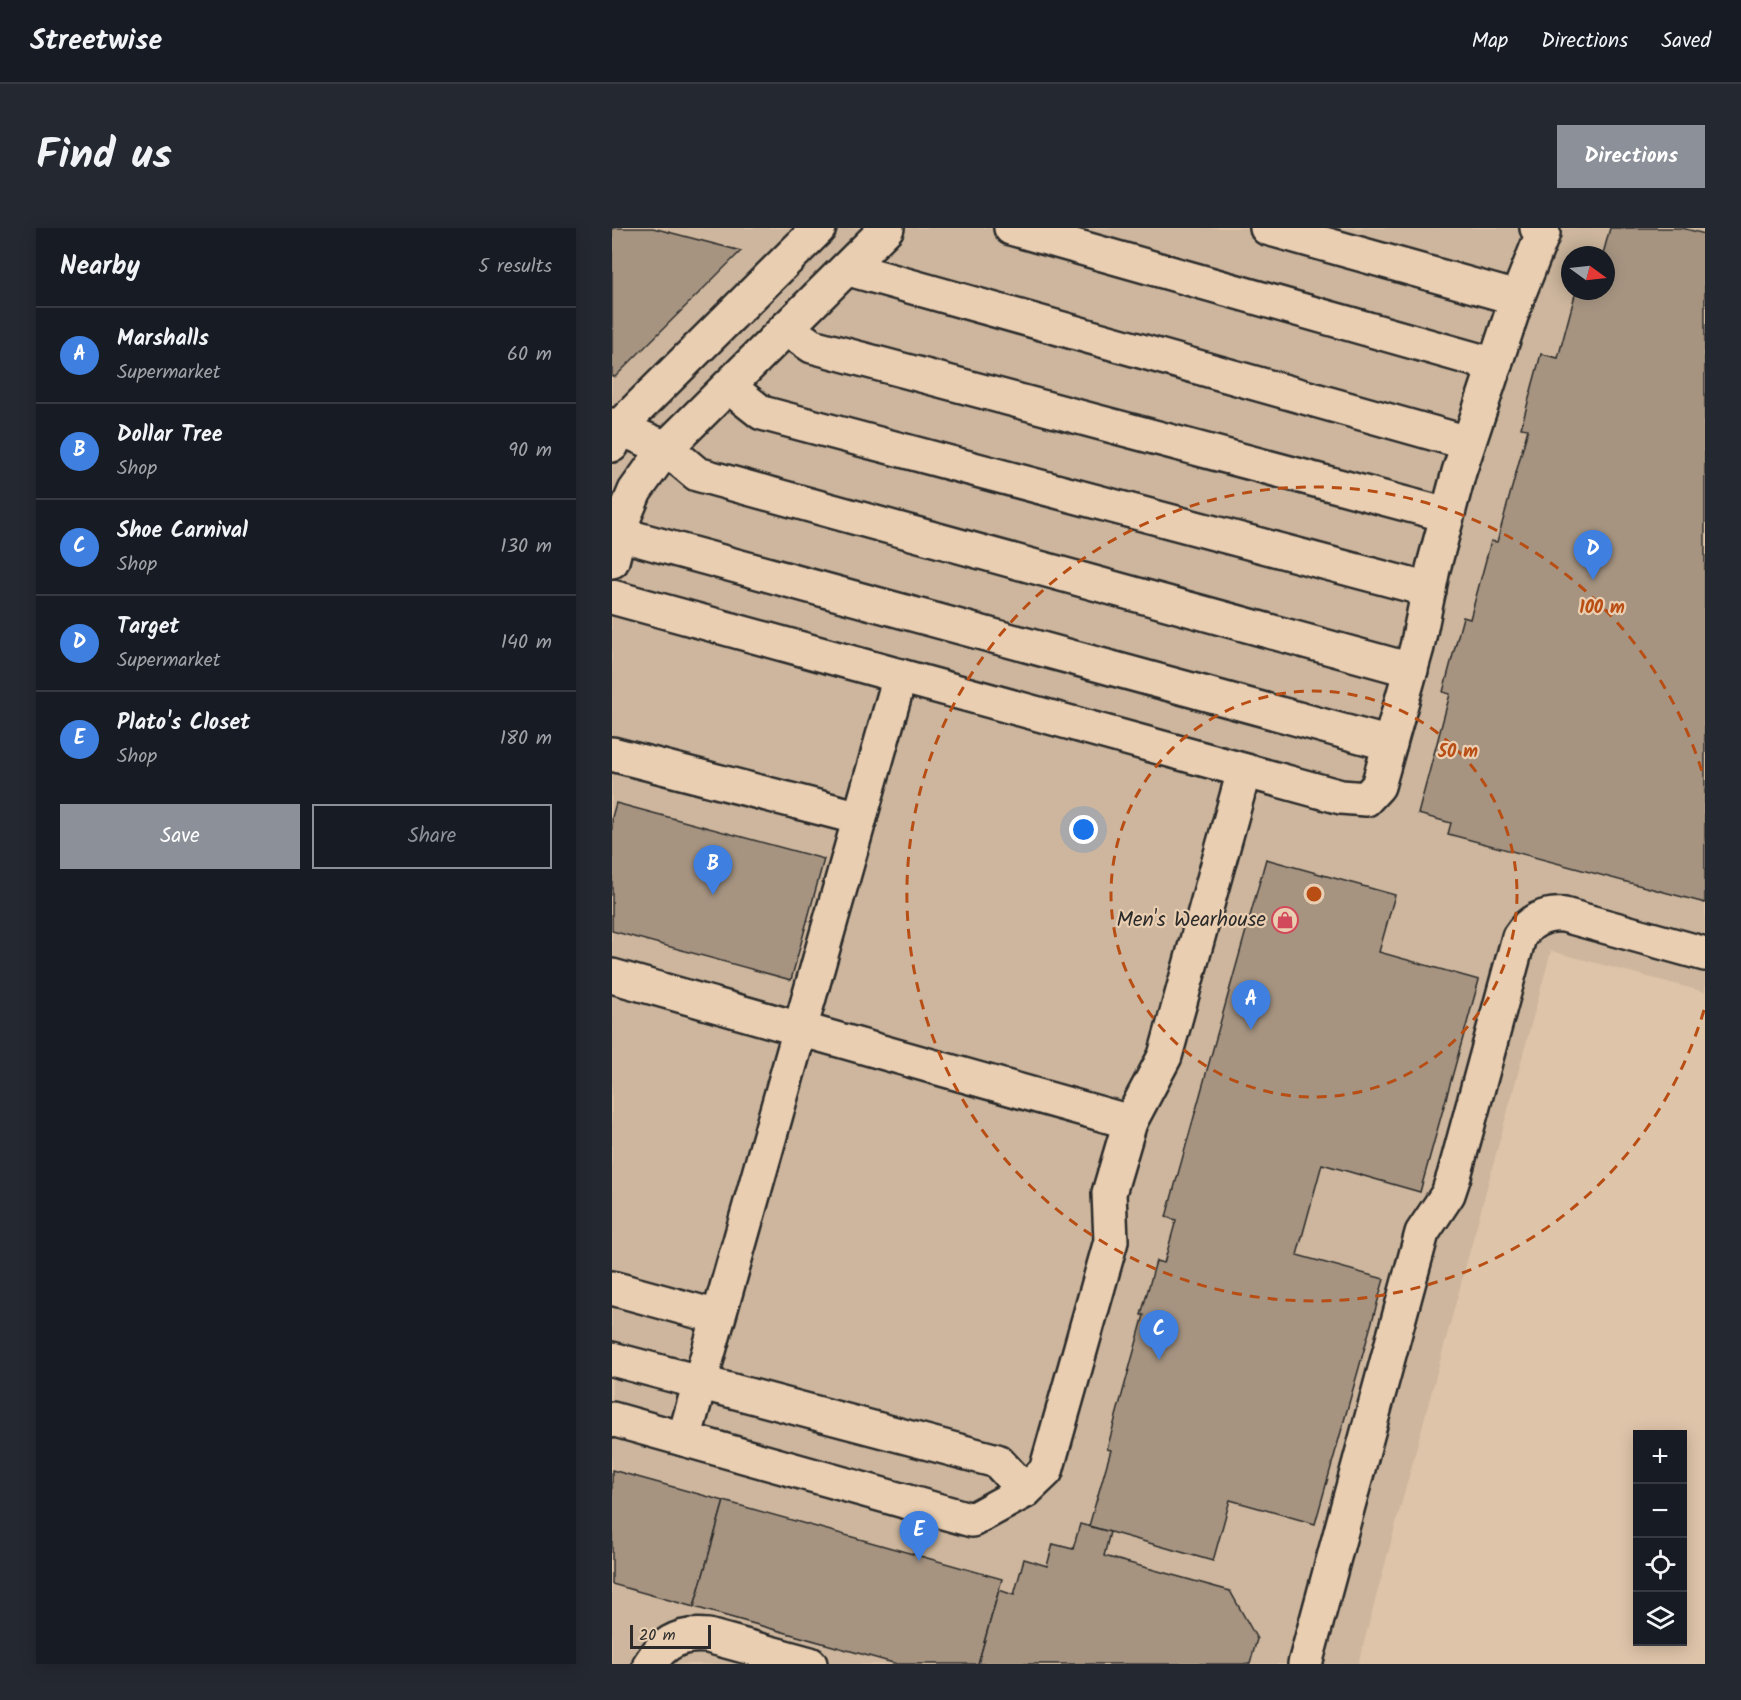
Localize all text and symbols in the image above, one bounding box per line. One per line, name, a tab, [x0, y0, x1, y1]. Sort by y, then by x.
text: Streetwise	[30, 19, 162, 64]
text: Map	[1472, 25, 1508, 58]
text: Directions	[1541, 25, 1628, 58]
text: Saved	[1661, 25, 1711, 58]
text: Find us	[36, 123, 172, 190]
button: Directions	[1557, 125, 1705, 188]
text: Nearby	[60, 246, 140, 288]
north arrow	[1561, 246, 1615, 300]
text: 5 results	[478, 251, 552, 283]
text: Marshalls	[117, 322, 209, 357]
text: A	[73, 339, 86, 371]
text: 60 m	[507, 339, 552, 371]
text: Supermarket	[117, 357, 220, 389]
text: Dollar Tree	[117, 418, 222, 453]
text: B	[73, 435, 86, 467]
text: 90 m	[508, 435, 552, 467]
text: Shop	[117, 453, 157, 485]
text: Shoe Carnival	[117, 514, 248, 549]
pin: D	[1574, 530, 1612, 580]
text: C	[73, 531, 86, 563]
text: 130 m	[500, 531, 552, 563]
text: Shop	[117, 549, 157, 581]
text: 100 m	[1579, 594, 1625, 623]
text: Target	[117, 610, 179, 645]
text: D	[73, 627, 86, 659]
text: 140 m	[501, 627, 552, 659]
text: Supermarket	[117, 645, 220, 677]
text: Plato's Closet	[117, 706, 250, 741]
text: E	[74, 723, 85, 755]
text: 180 m	[500, 723, 552, 755]
text: 50 m	[1437, 738, 1478, 767]
text: Shop	[117, 741, 157, 773]
button: Save	[60, 804, 300, 869]
button: Share	[312, 804, 552, 869]
your location	[1069, 815, 1098, 844]
pin: B	[694, 846, 732, 895]
centre of rings	[1304, 884, 1324, 904]
place label: Men's Wearhouse	[1116, 904, 1267, 937]
shop icon: Men's Wearhouse	[1270, 905, 1300, 935]
pin: A	[1232, 980, 1270, 1030]
pin: C	[1140, 1310, 1178, 1360]
map controls	[1633, 1430, 1687, 1646]
button: +	[1633, 1430, 1687, 1484]
button: −	[1633, 1484, 1687, 1538]
pin: E	[900, 1512, 938, 1561]
button: locate	[1633, 1538, 1687, 1592]
button: layers	[1633, 1592, 1687, 1646]
scale bar	[630, 1622, 711, 1650]
text: 20 m	[639, 1623, 675, 1648]

